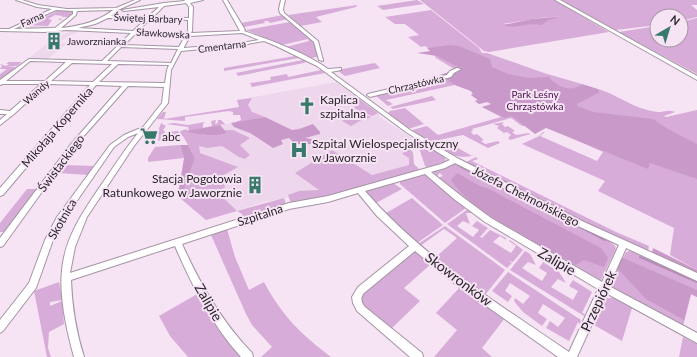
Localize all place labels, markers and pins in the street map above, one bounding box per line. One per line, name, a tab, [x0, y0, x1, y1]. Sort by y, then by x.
building icon: Jaworznianka	[44, 31, 64, 51]
place label: Jaworznianka	[67, 35, 126, 47]
place label: Kaplica szpitalna	[320, 92, 366, 121]
church icon: Kaplica szpitalna	[297, 96, 317, 116]
supermarket icon: abc	[139, 126, 159, 146]
place label: abc	[162, 129, 181, 144]
place label: Szpital Wielospecjalistyczny w Jaworznie	[312, 136, 459, 165]
hospital icon: Szpital Wielospecjalistyczny w Jaworznie	[289, 140, 309, 160]
place label: Stacja Pogotowia Ratunkowego w Jaworznie	[103, 171, 242, 200]
building icon: Stacja Pogotowia Ratunkowego w Jaworznie	[245, 175, 265, 195]

